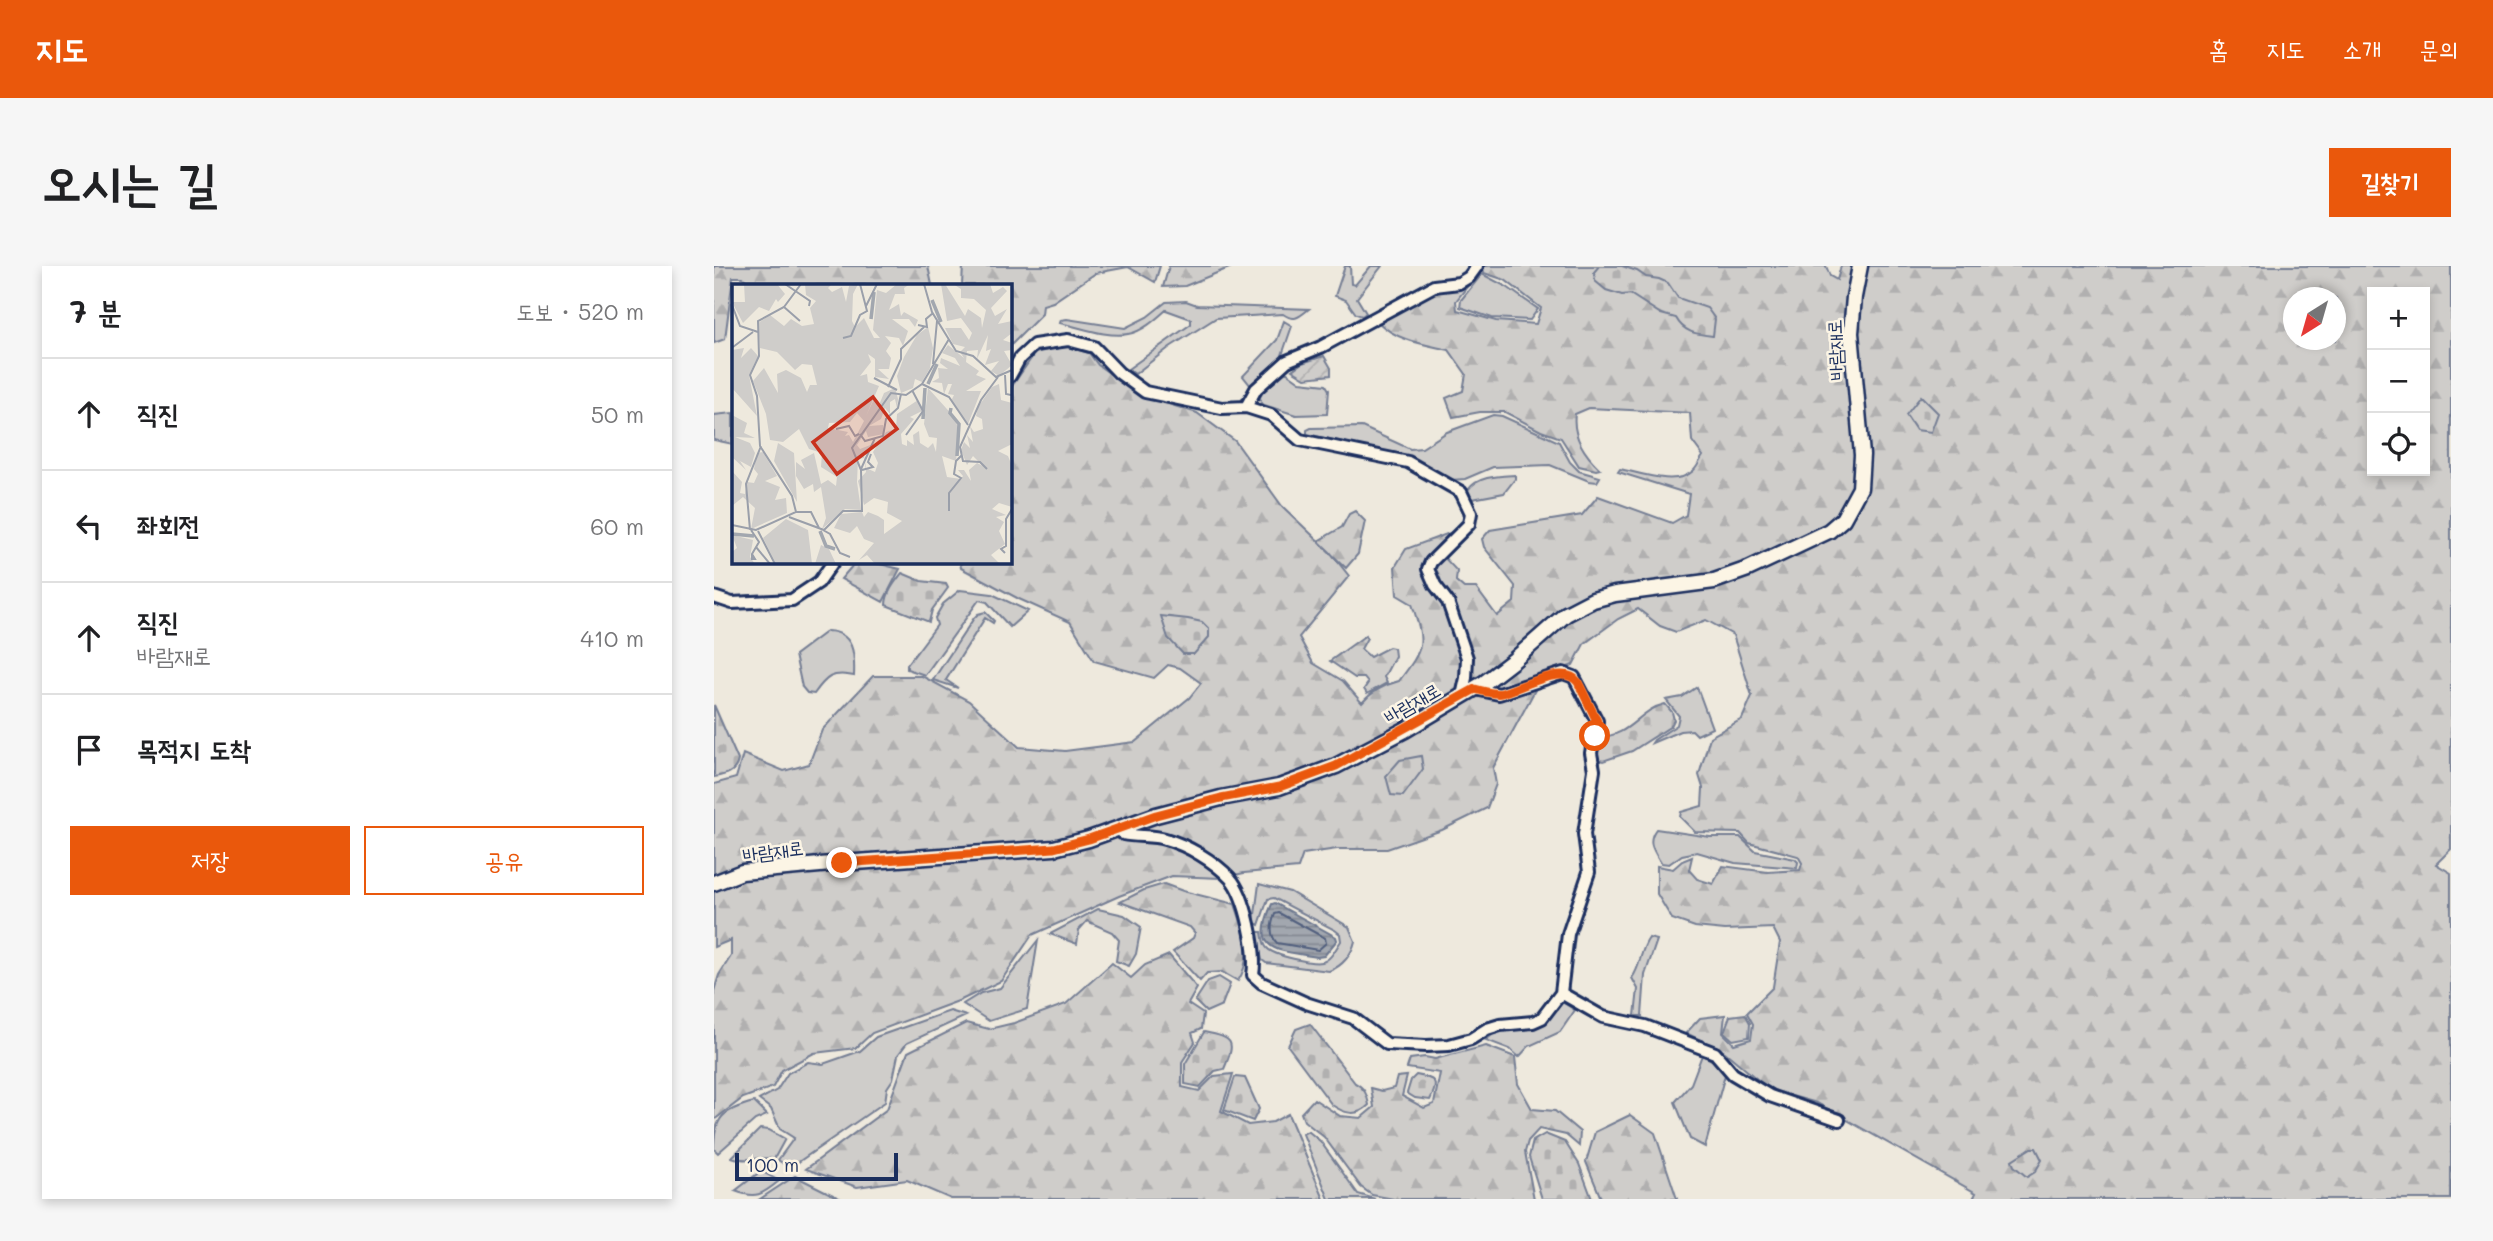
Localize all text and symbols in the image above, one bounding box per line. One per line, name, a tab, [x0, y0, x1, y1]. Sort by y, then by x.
text: 지도	[35, 26, 88, 69]
text: 홈	[2209, 33, 2228, 64]
text: 지도	[2266, 33, 2305, 64]
text: 소개	[2343, 33, 2381, 64]
text: 문의	[2419, 33, 2458, 64]
button: 길찾기	[2329, 148, 2451, 217]
text: 오시는 길	[42, 149, 217, 212]
inset map	[732, 284, 1012, 564]
north arrow	[2283, 287, 2346, 350]
map controls	[2367, 287, 2430, 476]
button: +	[2367, 287, 2430, 350]
text: 7 분	[70, 291, 122, 331]
text: 도보 · 520 m	[516, 296, 644, 326]
street label: 바람재로	[1821, 319, 1848, 381]
button: −	[2367, 350, 2430, 413]
icon: ahead	[70, 395, 108, 433]
text: 직진	[137, 396, 179, 430]
text: 50 m	[591, 399, 644, 429]
button: locate	[2367, 413, 2430, 476]
icon: left	[70, 507, 108, 545]
text: 좌회전	[137, 508, 200, 542]
text: 60 m	[590, 511, 644, 541]
text: 직진	[137, 604, 179, 638]
icon: ahead	[70, 619, 108, 657]
text: 410 m	[580, 623, 644, 653]
text: 바람재로	[137, 640, 211, 670]
street label: 바람재로	[1379, 676, 1444, 729]
route start	[1579, 720, 1610, 751]
icon: arrive	[70, 731, 108, 769]
text: 목적지 도착	[137, 732, 251, 766]
button: 저장	[70, 826, 350, 895]
button: 공유	[364, 826, 644, 895]
street label: 바람재로	[741, 834, 805, 867]
route end	[826, 847, 857, 878]
scale bar	[735, 1150, 898, 1182]
text: 100 m	[746, 1152, 799, 1177]

